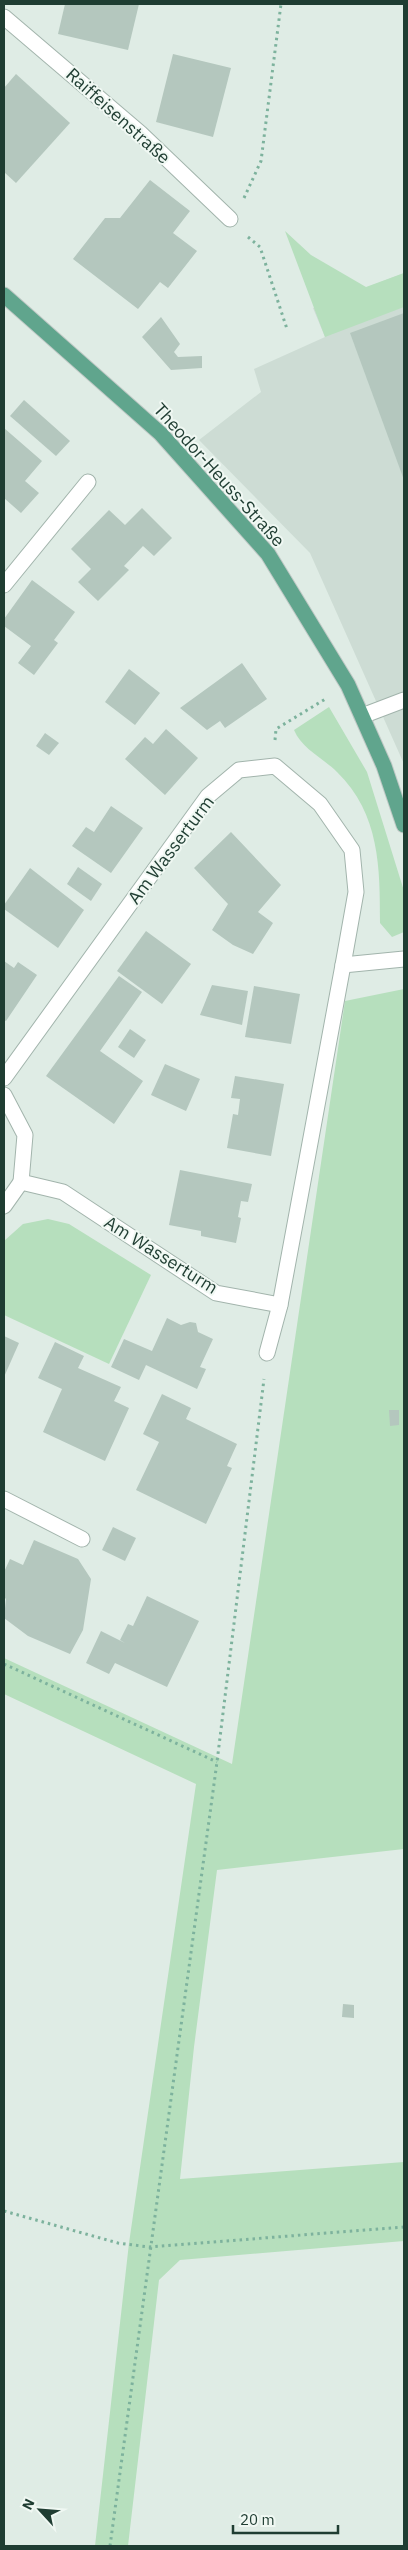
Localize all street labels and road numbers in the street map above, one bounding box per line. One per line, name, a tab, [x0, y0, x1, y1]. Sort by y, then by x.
street label: Raiffeisenstraße	[61, 63, 175, 169]
street label: Theodor-Heuss-Straße	[149, 398, 290, 551]
street label: Am Wasserturm	[122, 791, 219, 908]
street label: Am Wasserturm	[100, 1210, 222, 1299]

